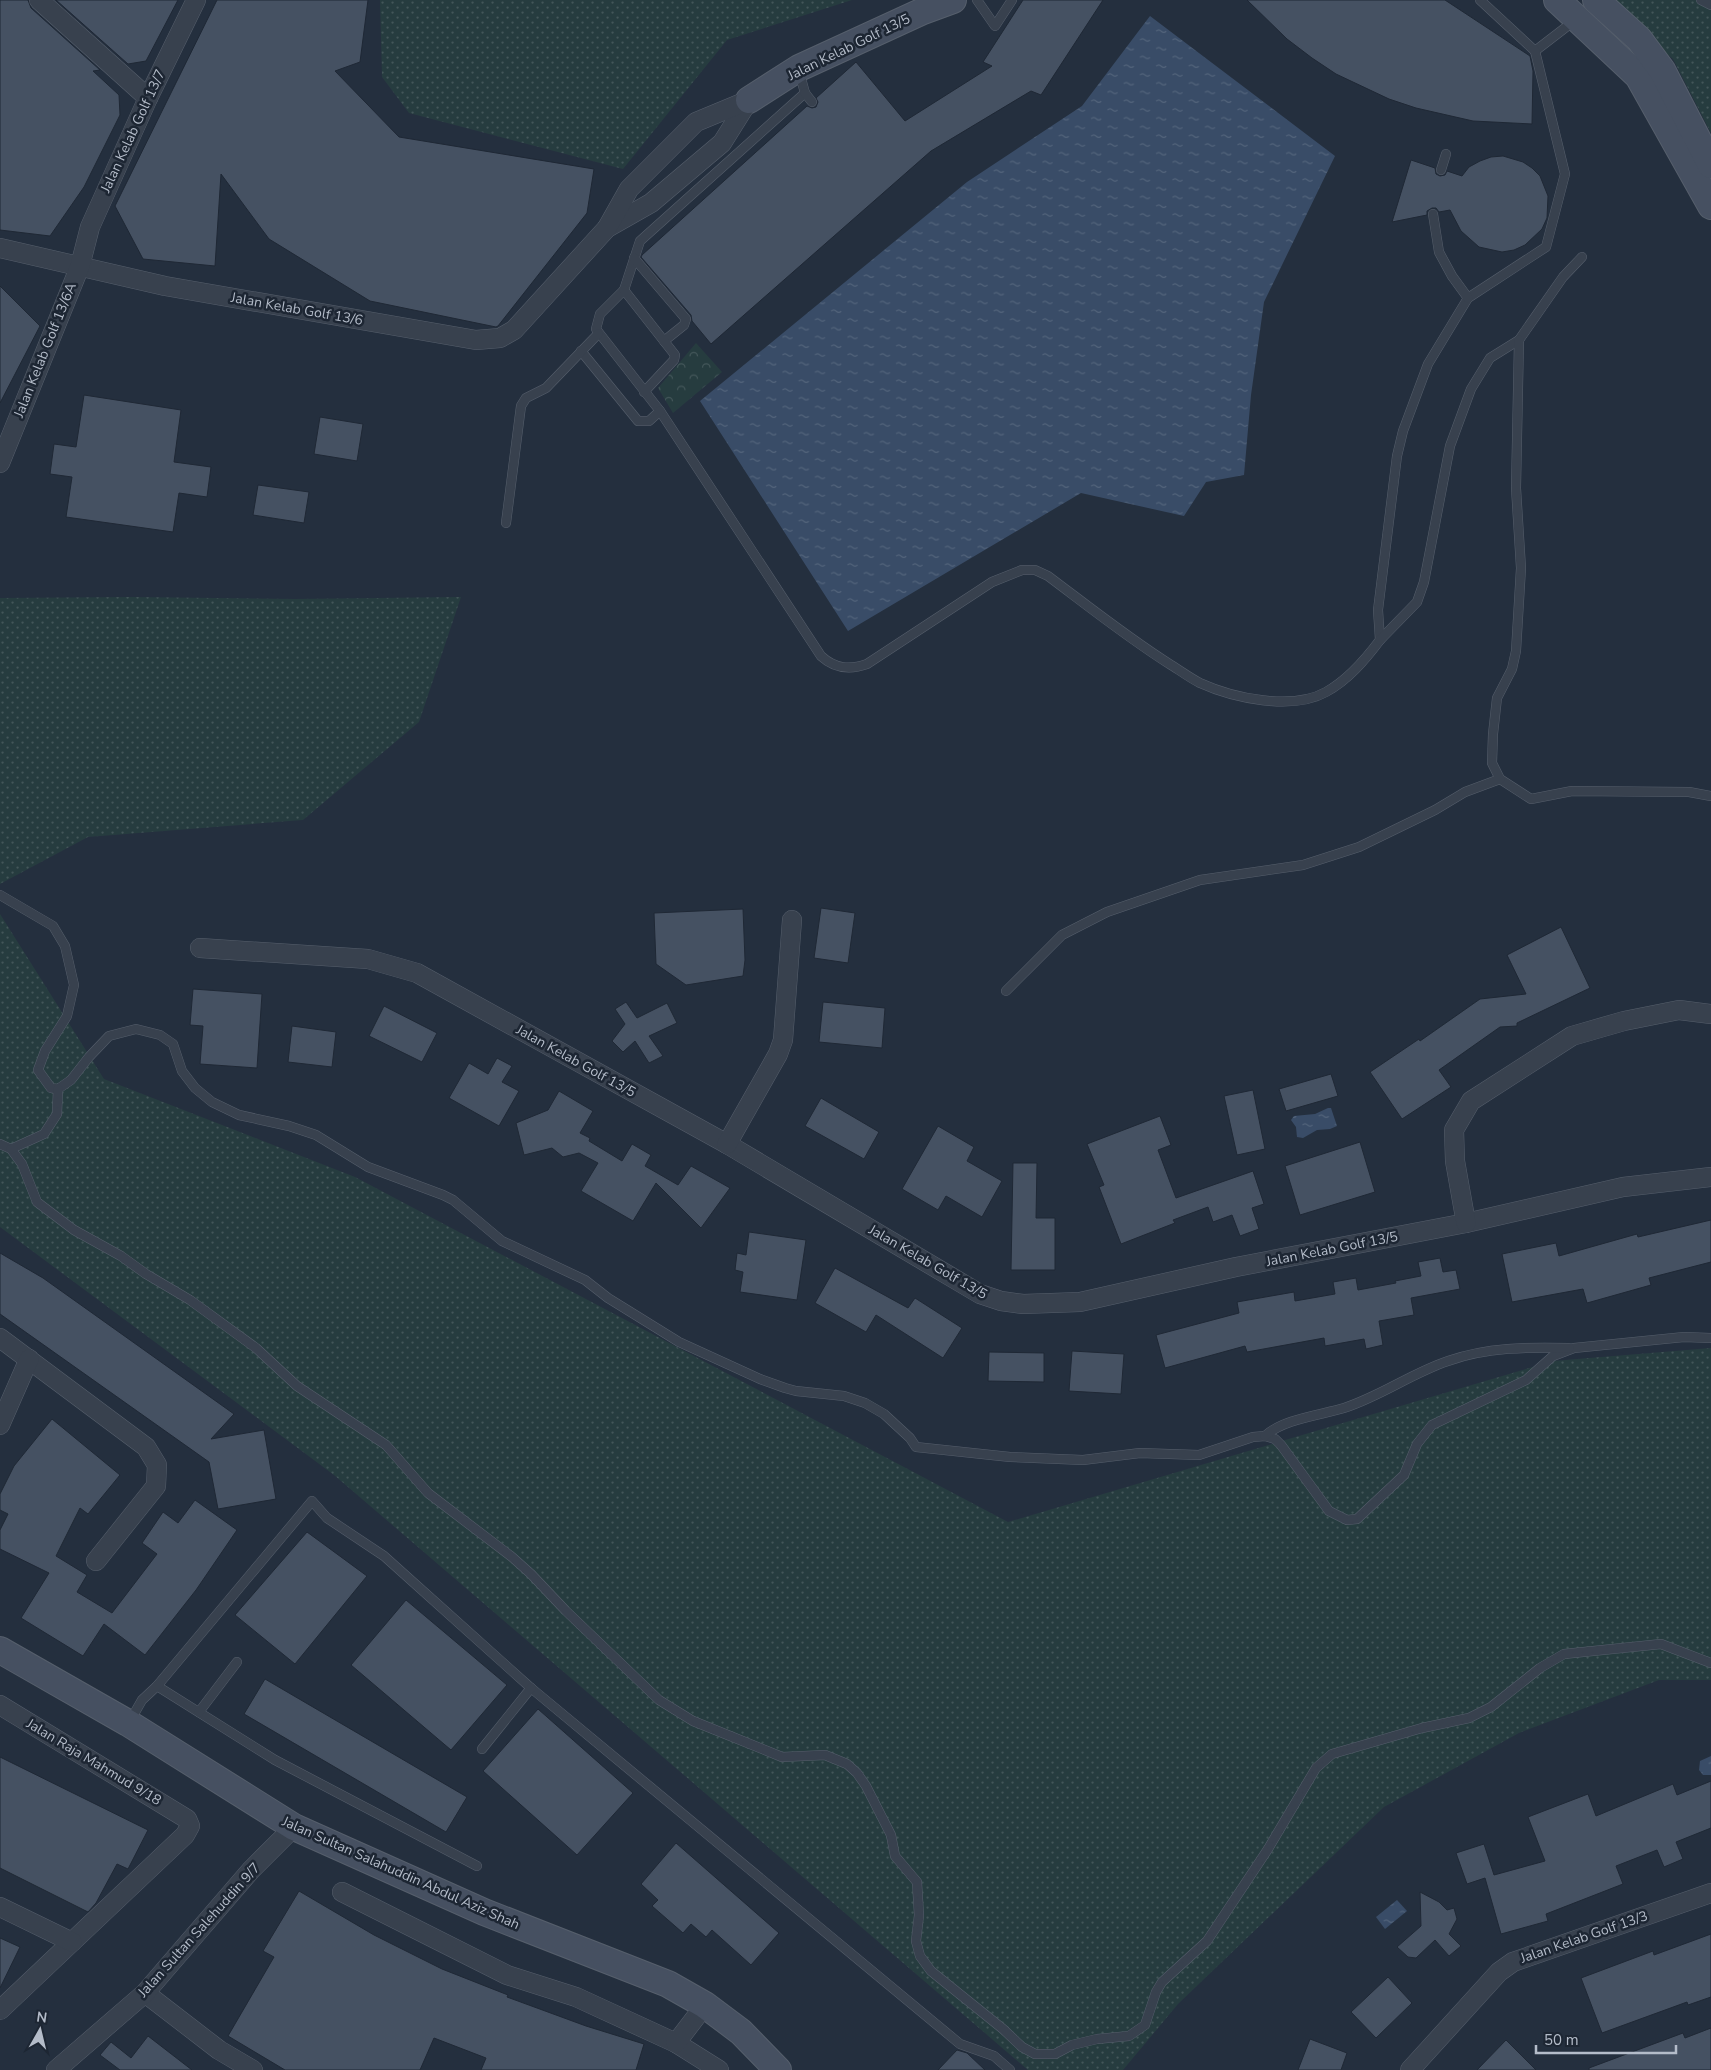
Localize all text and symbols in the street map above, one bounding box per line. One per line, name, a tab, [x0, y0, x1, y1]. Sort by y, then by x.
street label: Jalan Kelab Golf 13/5	[784, 9, 913, 85]
street label: Jalan Kelab Golf 13/7	[96, 66, 170, 197]
street label: Jalan Kelab Golf 13/6A	[9, 280, 81, 421]
street label: Jalan Kelab Golf 13/6	[228, 288, 365, 330]
street label: Jalan Kelab Golf 13/5	[512, 1020, 639, 1102]
street label: Jalan Kelab Golf 13/5	[864, 1220, 991, 1304]
street label: Jalan Kelab Golf 13/5	[1264, 1227, 1400, 1271]
street label: Jalan Raja Mahmud 9/18	[22, 1714, 165, 1810]
street label: Jalan Sultan Salahuddin Abdul Aziz Shah	[278, 1811, 523, 1934]
street label: Jalan Sultan Salehuddin 9/7	[133, 1859, 264, 2002]
street label: Jalan Kelab Golf 13/3	[1517, 1906, 1650, 1968]
north arrow	[15, 2005, 65, 2055]
text: N	[35, 2007, 48, 2028]
scale bar	[1536, 2022, 1676, 2054]
text: 50 m	[1544, 2030, 1579, 2050]

